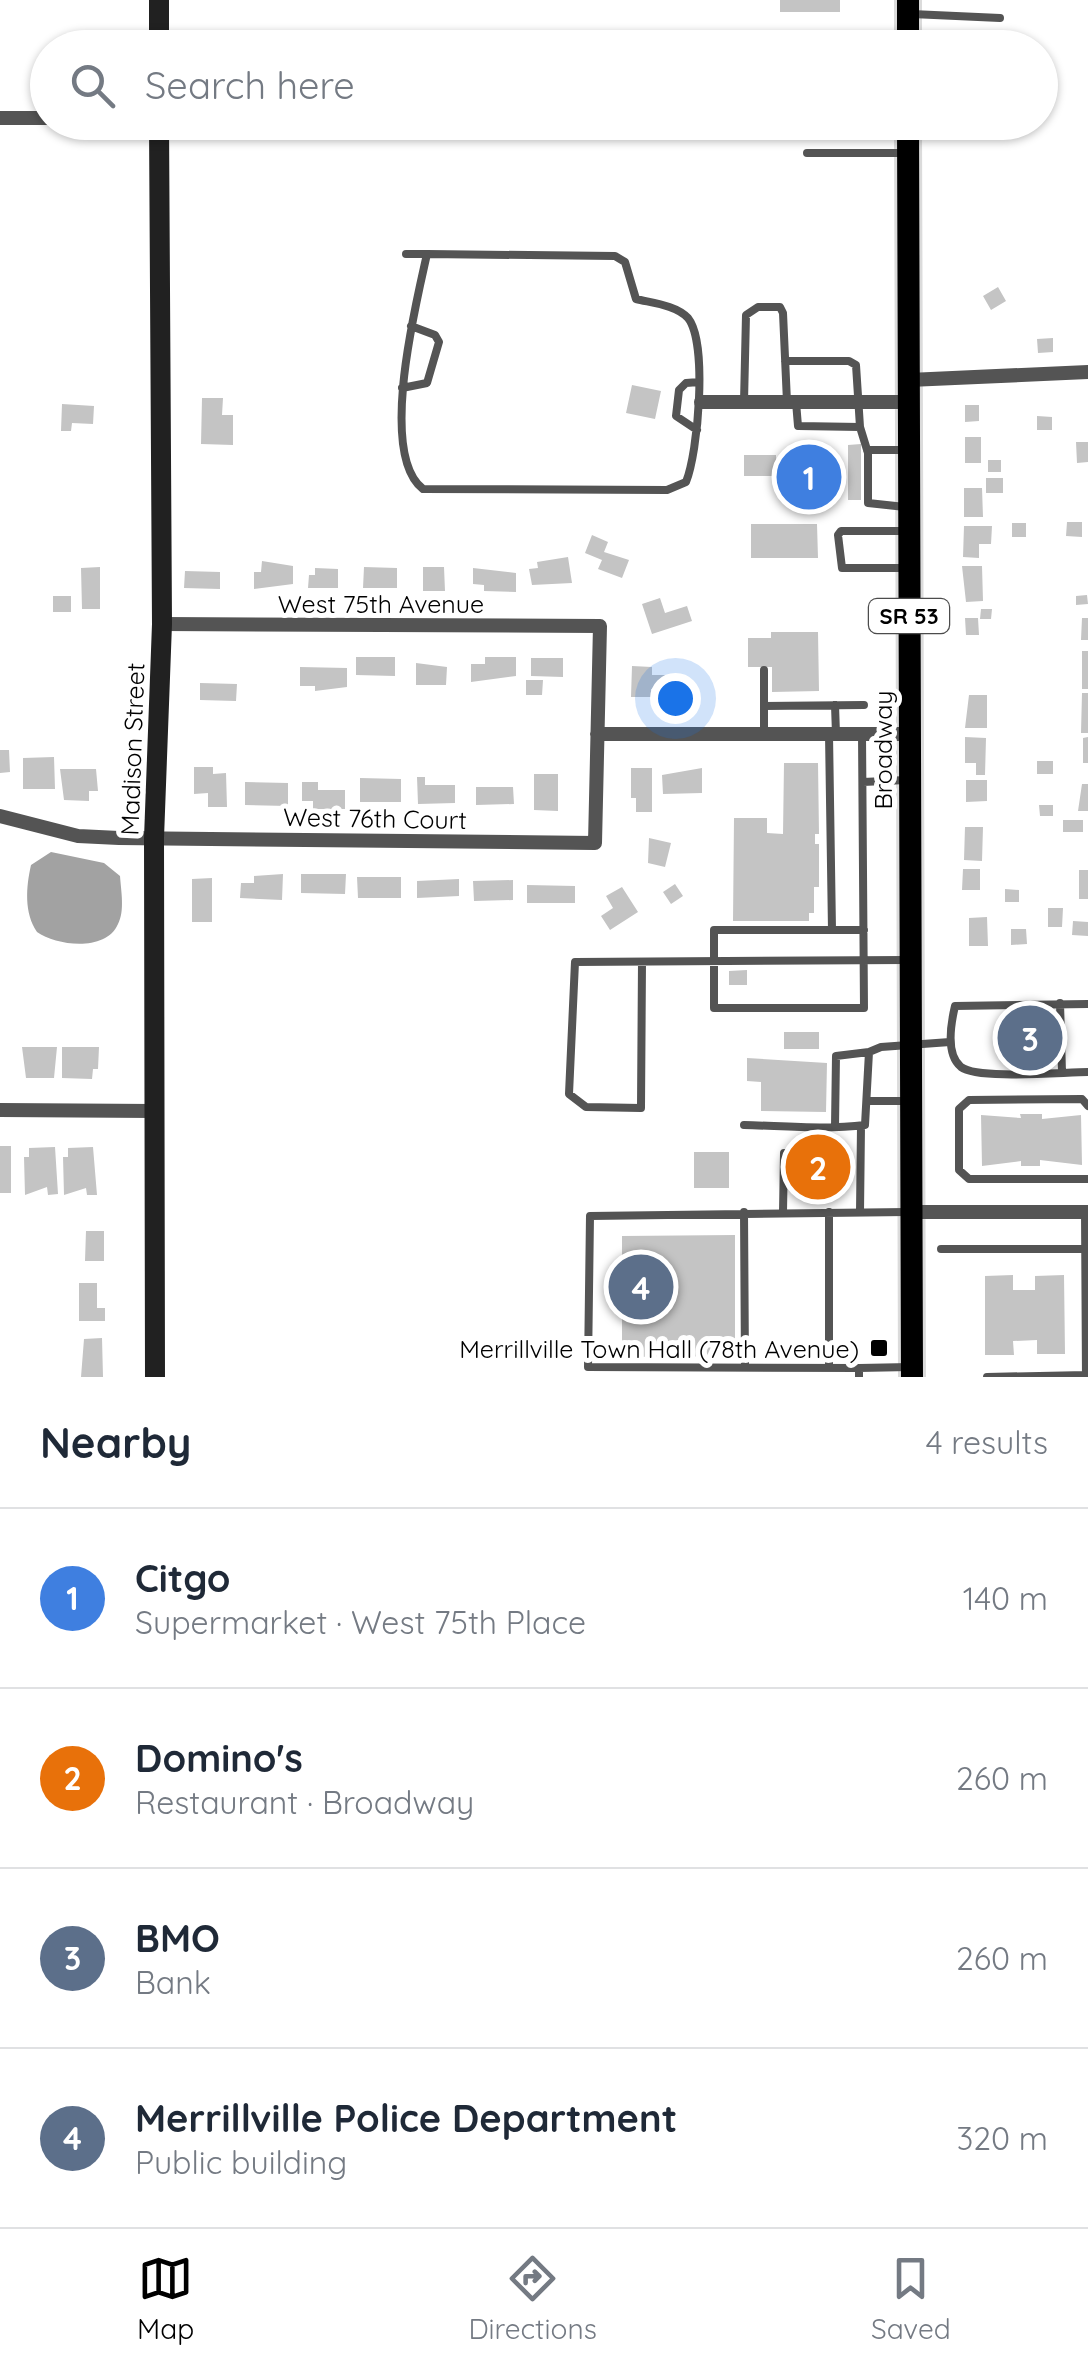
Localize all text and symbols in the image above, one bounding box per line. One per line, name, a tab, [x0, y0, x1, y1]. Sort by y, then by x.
search box	[30, 30, 1058, 140]
icon: search	[65, 58, 120, 113]
text: Search here	[145, 61, 355, 109]
pin: 1	[776, 440, 842, 514]
street label: West 75th Avenue	[278, 588, 484, 619]
road number: SR 53	[869, 599, 949, 633]
street label: Madison Street	[113, 662, 151, 836]
your location	[650, 673, 701, 724]
street label: Broadway	[867, 690, 898, 810]
street label: West 76th Court	[283, 801, 467, 835]
pin: 3	[998, 1000, 1062, 1076]
pin: 2	[786, 1130, 850, 1204]
pin: 4	[608, 1250, 674, 1324]
place label: Merrillville Town Hall (78th Avenue)	[459, 1333, 859, 1364]
marker: Merrillville Town Hall (78th Avenue)	[868, 1337, 890, 1359]
text: Nearby	[40, 1416, 191, 1469]
text: 4 results	[926, 1422, 1048, 1462]
text: Citgo	[135, 1554, 230, 1602]
text: 1	[66, 1578, 79, 1618]
text: 140 m	[963, 1578, 1048, 1618]
text: Supermarket · West 75th Place	[135, 1602, 586, 1642]
text: Domino's	[135, 1734, 303, 1782]
text: 2	[63, 1758, 82, 1798]
text: 260 m	[956, 1758, 1048, 1798]
text: Restaurant · Broadway	[135, 1782, 474, 1822]
text: BMO	[135, 1914, 220, 1962]
text: 3	[64, 1938, 81, 1978]
text: 260 m	[956, 1938, 1048, 1978]
text: Bank	[135, 1962, 211, 2002]
text: Merrillville Police Department	[135, 2094, 677, 2142]
text: 4	[63, 2118, 82, 2158]
text: 320 m	[957, 2118, 1048, 2158]
text: Public building	[135, 2142, 347, 2182]
tab: Map	[137, 2251, 194, 2346]
tab: Directions	[468, 2251, 597, 2346]
tab: Saved	[871, 2251, 951, 2346]

